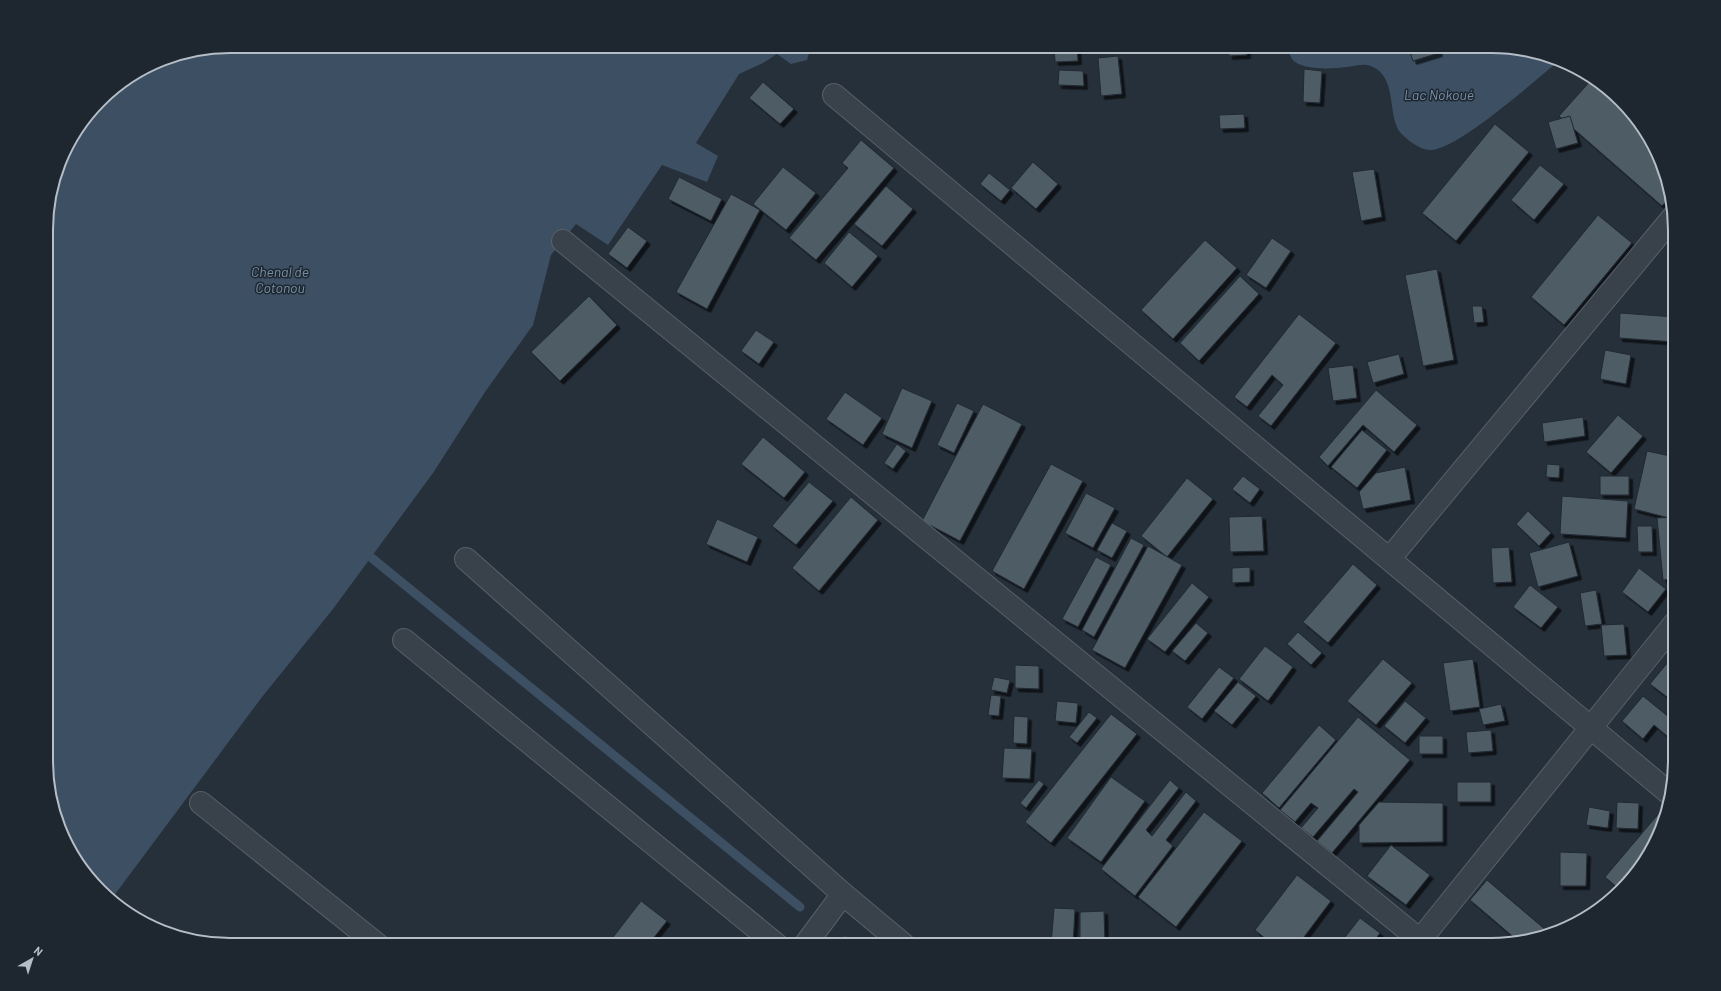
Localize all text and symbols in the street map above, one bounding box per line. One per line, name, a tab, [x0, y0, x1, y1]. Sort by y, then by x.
water label: Lac Nokoué	[1404, 86, 1474, 103]
water label: Chenal de Cotonou	[251, 263, 309, 296]
north arrow	[12, 939, 52, 979]
text: N	[32, 943, 46, 958]

